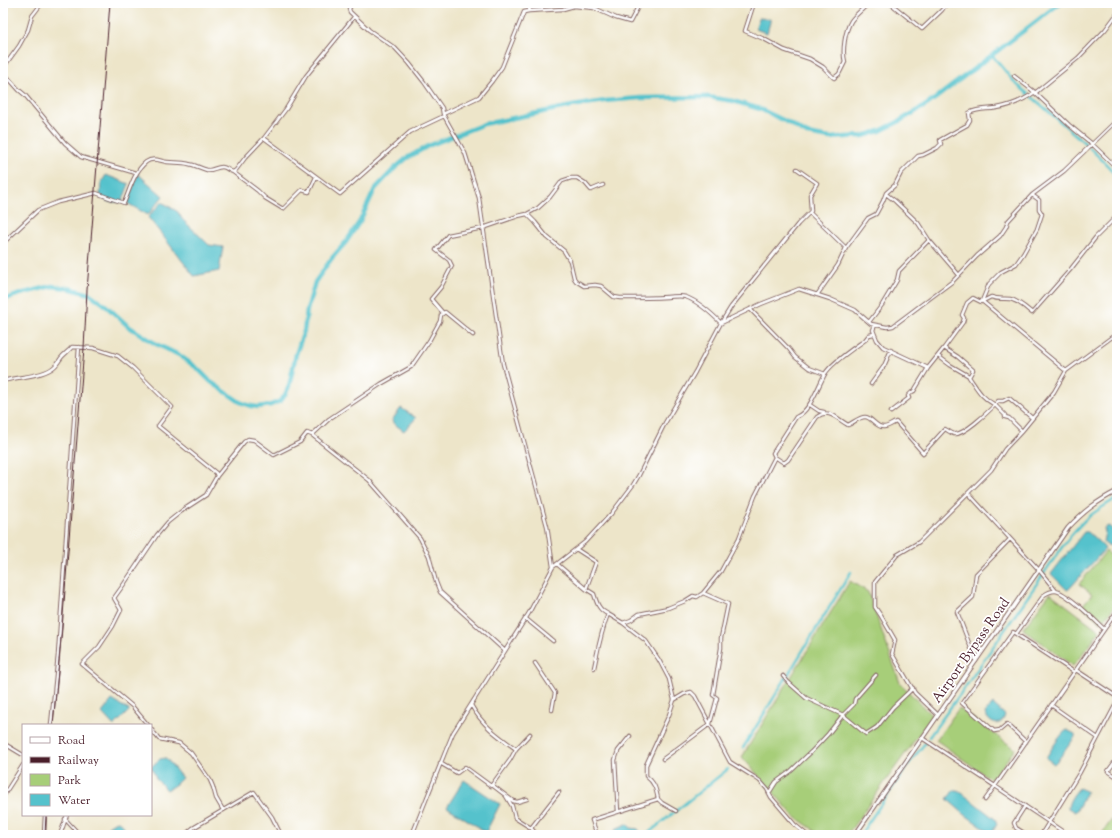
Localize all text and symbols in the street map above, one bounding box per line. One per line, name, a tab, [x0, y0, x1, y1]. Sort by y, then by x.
street label: Airport Bypass Road	[928, 594, 1016, 708]
legend	[22, 724, 152, 816]
text: Road	[58, 732, 85, 750]
text: Railway	[58, 752, 99, 770]
text: Park	[58, 772, 81, 790]
text: Water	[58, 792, 91, 810]

